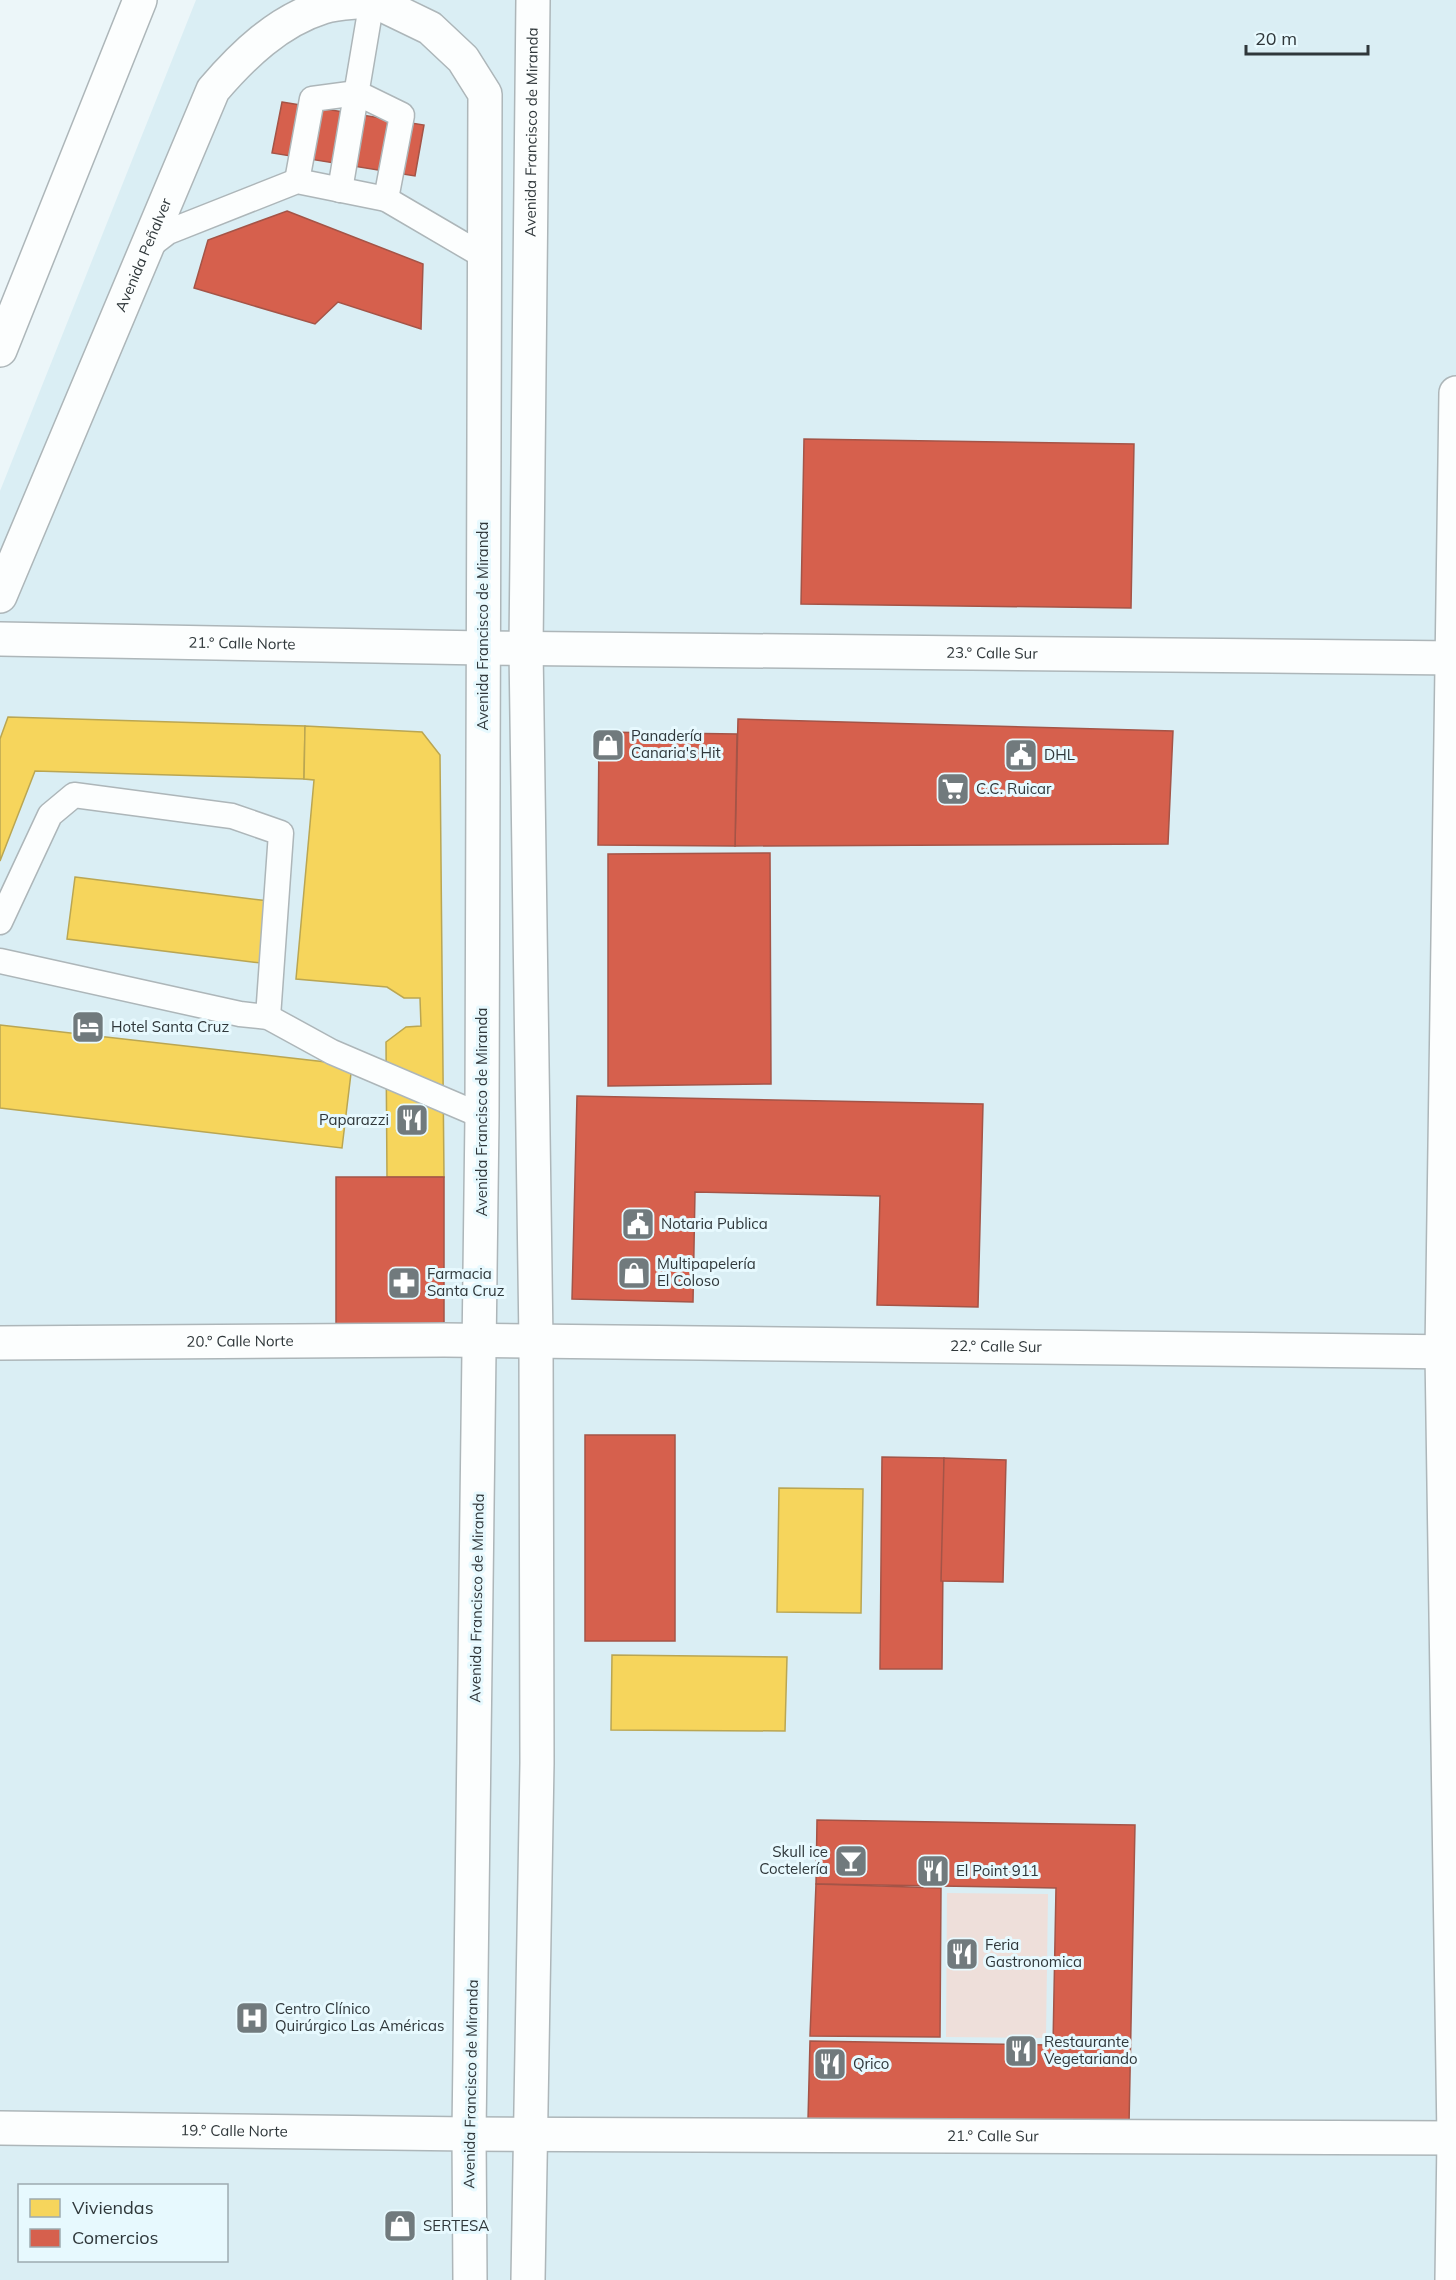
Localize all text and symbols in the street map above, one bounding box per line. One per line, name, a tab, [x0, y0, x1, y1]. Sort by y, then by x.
scale bar	[1246, 18, 1368, 56]
street label: Avenida Francisco de Miranda	[520, 27, 542, 237]
text: 20 m	[1255, 27, 1297, 50]
street label: Avenida Peñalver	[111, 195, 176, 314]
street label: Avenida Francisco de Miranda	[473, 521, 492, 731]
street label: 21.° Calle Norte	[188, 633, 296, 654]
street label: 23.° Calle Sur	[946, 643, 1038, 663]
place label: Panadería Canaria's Hit	[631, 726, 721, 762]
shop icon: Panadería Canaria's Hit	[590, 727, 626, 763]
public building icon: DHL	[1003, 737, 1039, 773]
place label: DHL	[1044, 745, 1075, 764]
supermarket icon: C.C. Ruicar	[935, 771, 971, 807]
place label: C.C. Ruicar	[976, 779, 1052, 798]
street label: Avenida Francisco de Miranda	[472, 1007, 491, 1217]
hotel icon: Hotel Santa Cruz	[70, 1009, 106, 1045]
place label: Hotel Santa Cruz	[111, 1017, 229, 1036]
restaurant icon: Paparazzi	[394, 1102, 430, 1138]
place label: Paparazzi	[319, 1110, 389, 1129]
public building icon: Notaria Publica	[620, 1206, 656, 1242]
place label: Notaria Publica	[661, 1214, 768, 1233]
place label: Multipapelería El Coloso	[657, 1254, 756, 1290]
shop icon: Multipapelería El Coloso	[616, 1255, 652, 1291]
place label: Farmacia Santa Cruz	[427, 1264, 505, 1300]
pharmacy icon: Farmacia Santa Cruz	[386, 1265, 422, 1301]
street label: 20.° Calle Norte	[186, 1331, 294, 1351]
street label: 22.° Calle Sur	[950, 1336, 1043, 1356]
street label: Avenida Francisco de Miranda	[465, 1493, 488, 1703]
place label: Skull ice Coctelería	[759, 1842, 828, 1878]
bar icon: Skull ice Coctelería	[833, 1843, 869, 1879]
restaurant icon: El Point 911	[915, 1853, 951, 1889]
place label: El Point 911	[956, 1861, 1039, 1880]
place label: Feria Gastronomica	[985, 1935, 1082, 1971]
restaurant icon: Feria Gastronomica	[944, 1936, 980, 1972]
street label: Avenida Francisco de Miranda	[459, 1979, 482, 2189]
place label: Centro Clínico Quirúrgico Las Américas	[275, 1999, 444, 2035]
hospital icon: Centro Clínico Quirúrgico Las Américas	[234, 2000, 270, 2036]
place label: Restaurante Vegetariando	[1044, 2032, 1138, 2068]
restaurant icon: Restaurante Vegetariando	[1003, 2033, 1039, 2069]
restaurant icon: Qrico	[812, 2046, 848, 2082]
place label: Qrico	[853, 2054, 889, 2073]
street label: 19.° Calle Norte	[180, 2120, 288, 2141]
street label: 21.° Calle Sur	[947, 2126, 1039, 2145]
legend	[18, 2184, 228, 2262]
text: Viviendas	[72, 2196, 154, 2219]
shop icon: SERTESA	[382, 2208, 418, 2244]
place label: SERTESA	[423, 2216, 489, 2235]
text: Comercios	[72, 2226, 158, 2249]

